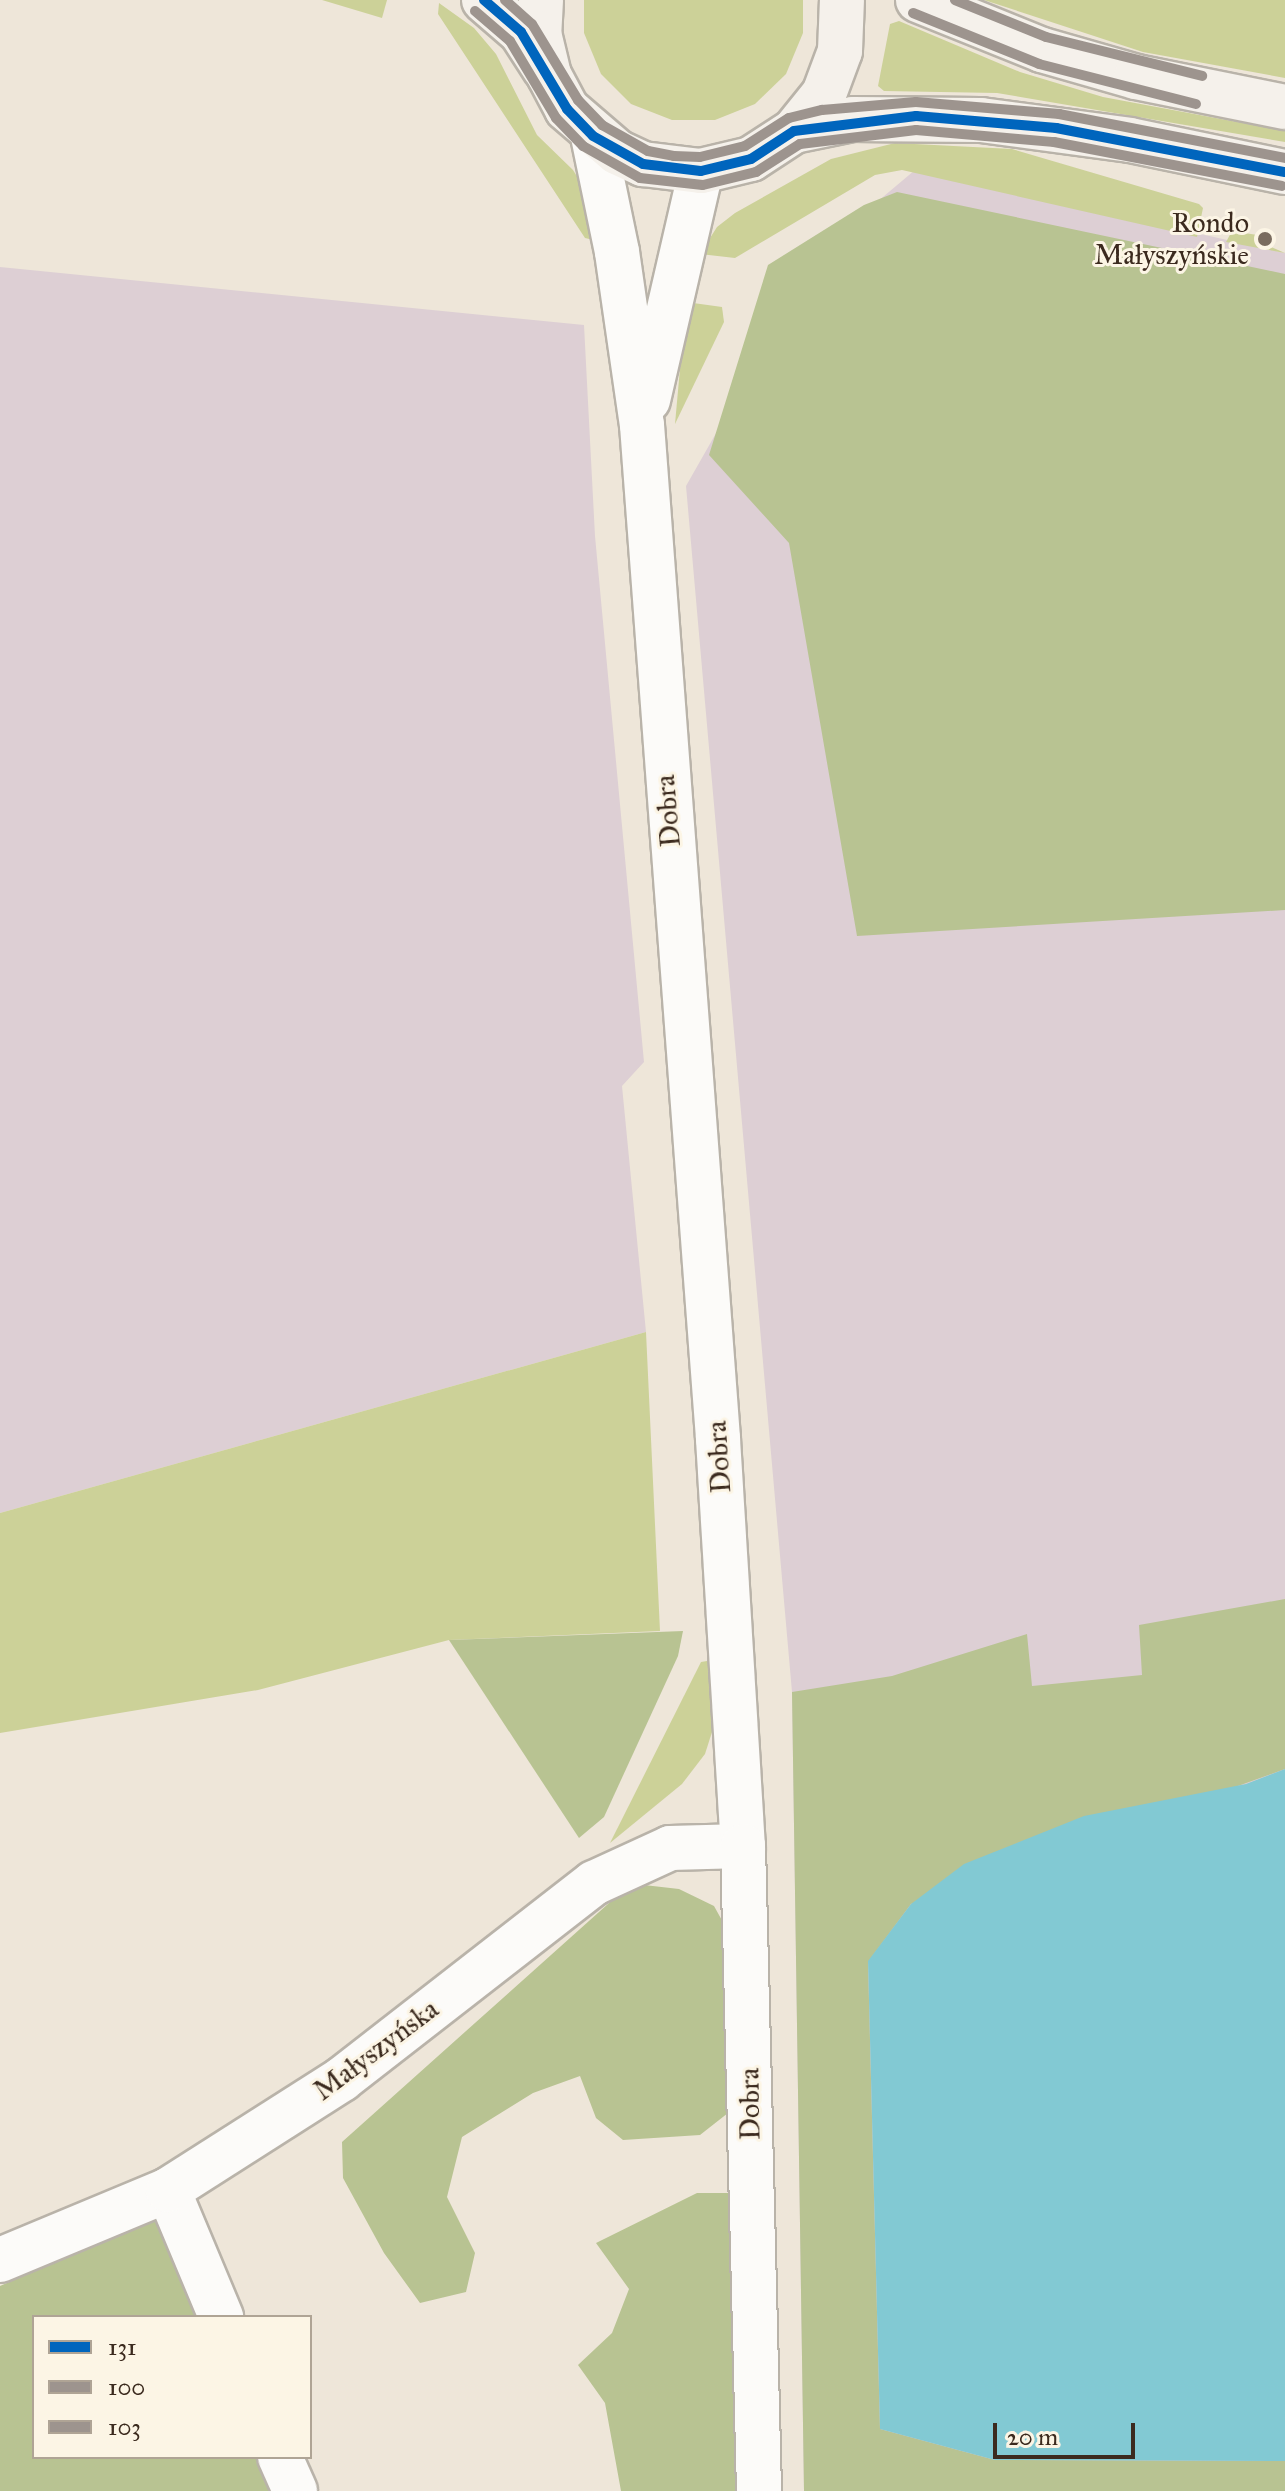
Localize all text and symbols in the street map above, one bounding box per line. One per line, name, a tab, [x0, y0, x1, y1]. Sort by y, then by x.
place label: Rondo Małyszyńskie	[1094, 206, 1249, 272]
marker: Rondo Małyszyńskie	[1256, 230, 1274, 248]
street label: Dobra	[648, 774, 688, 848]
street label: Dobra	[700, 1420, 738, 1494]
street label: Małyszyńska	[307, 1992, 445, 2108]
street label: Dobra	[733, 2068, 767, 2140]
legend	[32, 2315, 312, 2459]
text: 131	[108, 2332, 137, 2362]
text: 100	[108, 2372, 145, 2402]
scale bar	[997, 2407, 1139, 2457]
text: 103	[108, 2412, 141, 2442]
text: 20 m	[1007, 2422, 1058, 2452]

